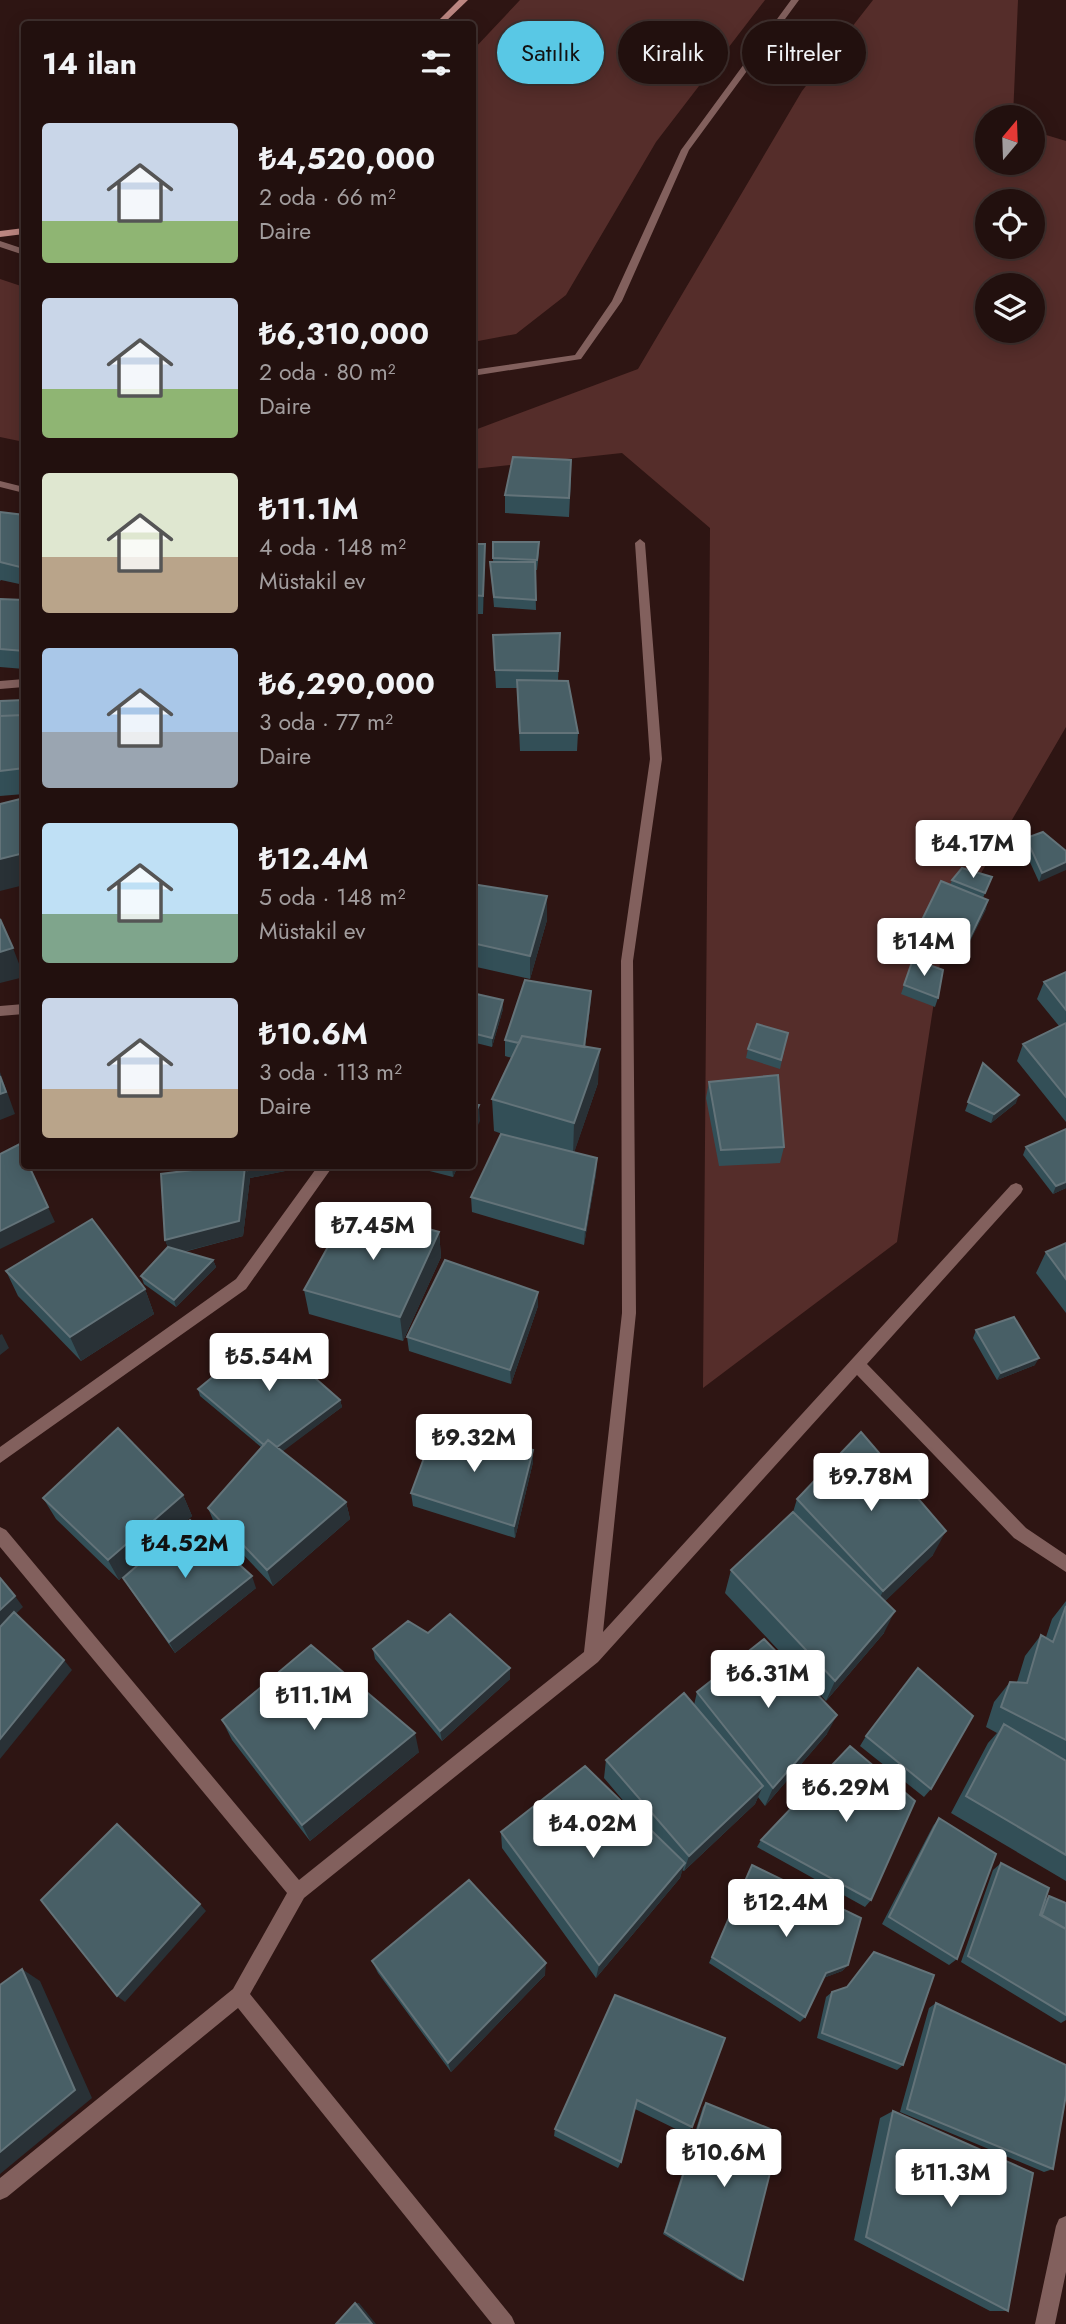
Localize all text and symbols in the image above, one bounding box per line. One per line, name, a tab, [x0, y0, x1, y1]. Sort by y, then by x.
chip: Satılık	[497, 21, 604, 84]
chip: Kiralık	[618, 21, 728, 84]
chip: Filtreler	[742, 21, 866, 84]
text: 14 ilan	[42, 42, 137, 85]
icon: filters	[417, 44, 455, 82]
north arrow	[975, 105, 1045, 175]
map controls	[975, 105, 1045, 343]
text: ₺4,520,000	[259, 137, 435, 180]
icon: home	[98, 151, 182, 235]
text: 2 oda · 66 m²	[259, 180, 396, 214]
button: locate	[975, 189, 1045, 259]
text: Daire	[259, 214, 311, 248]
button: layers	[975, 273, 1045, 343]
text: ₺6,310,000	[259, 312, 429, 355]
icon: home	[98, 326, 182, 410]
text: 2 oda · 80 m²	[259, 355, 396, 389]
text: Daire	[259, 389, 311, 423]
text: ₺11.1M	[259, 487, 358, 530]
icon: home	[98, 501, 182, 585]
text: 4 oda · 148 m²	[259, 530, 406, 564]
text: Müstakil ev	[259, 564, 365, 598]
text: ₺6,290,000	[259, 662, 435, 705]
icon: home	[98, 676, 182, 760]
text: 3 oda · 77 m²	[259, 705, 393, 739]
text: Daire	[259, 739, 311, 773]
pin: ₺4.17M	[916, 820, 1030, 880]
text: ₺4.17M	[932, 826, 1014, 860]
text: ₺12.4M	[259, 837, 368, 880]
icon: home	[98, 851, 182, 935]
text: 5 oda · 148 m²	[259, 880, 405, 914]
text: Müstakil ev	[259, 914, 365, 948]
pin: ₺14M	[883, 918, 965, 978]
text: ₺14M	[893, 924, 955, 958]
text: ₺10.6M	[259, 1012, 368, 1055]
icon: home	[98, 1026, 182, 1110]
text: 3 oda · 113 m²	[259, 1055, 402, 1089]
text: Daire	[259, 1089, 311, 1123]
pin: ₺7.45M	[316, 1202, 430, 1262]
text: ₺7.45M	[331, 1208, 415, 1242]
pin: ₺5.54M	[212, 1334, 326, 1393]
text: ₺5.54M	[226, 1339, 312, 1373]
pin: ₺9.32M	[417, 1414, 531, 1474]
text: ₺9.32M	[432, 1420, 516, 1454]
pin: ₺9.78M	[814, 1454, 928, 1513]
text: ₺9.78M	[829, 1459, 913, 1493]
pin: ₺4.52M	[128, 1520, 242, 1580]
text: ₺4.52M	[141, 1526, 229, 1560]
pin: ₺6.31M	[711, 1650, 825, 1710]
text: ₺6.31M	[727, 1656, 809, 1690]
pin: ₺11.1M	[257, 1672, 371, 1732]
text: ₺11.1M	[276, 1678, 352, 1712]
pin: ₺6.29M	[789, 1764, 903, 1824]
text: ₺6.29M	[803, 1770, 889, 1804]
pin: ₺4.02M	[536, 1800, 650, 1860]
text: ₺4.02M	[549, 1806, 637, 1840]
pin: ₺12.4M	[729, 1880, 843, 1939]
text: ₺12.4M	[744, 1885, 828, 1919]
pin: ₺10.6M	[667, 2130, 781, 2189]
text: ₺10.6M	[682, 2135, 766, 2169]
pin: ₺11.3M	[894, 2150, 1008, 2209]
text: ₺11.3M	[912, 2155, 990, 2189]

